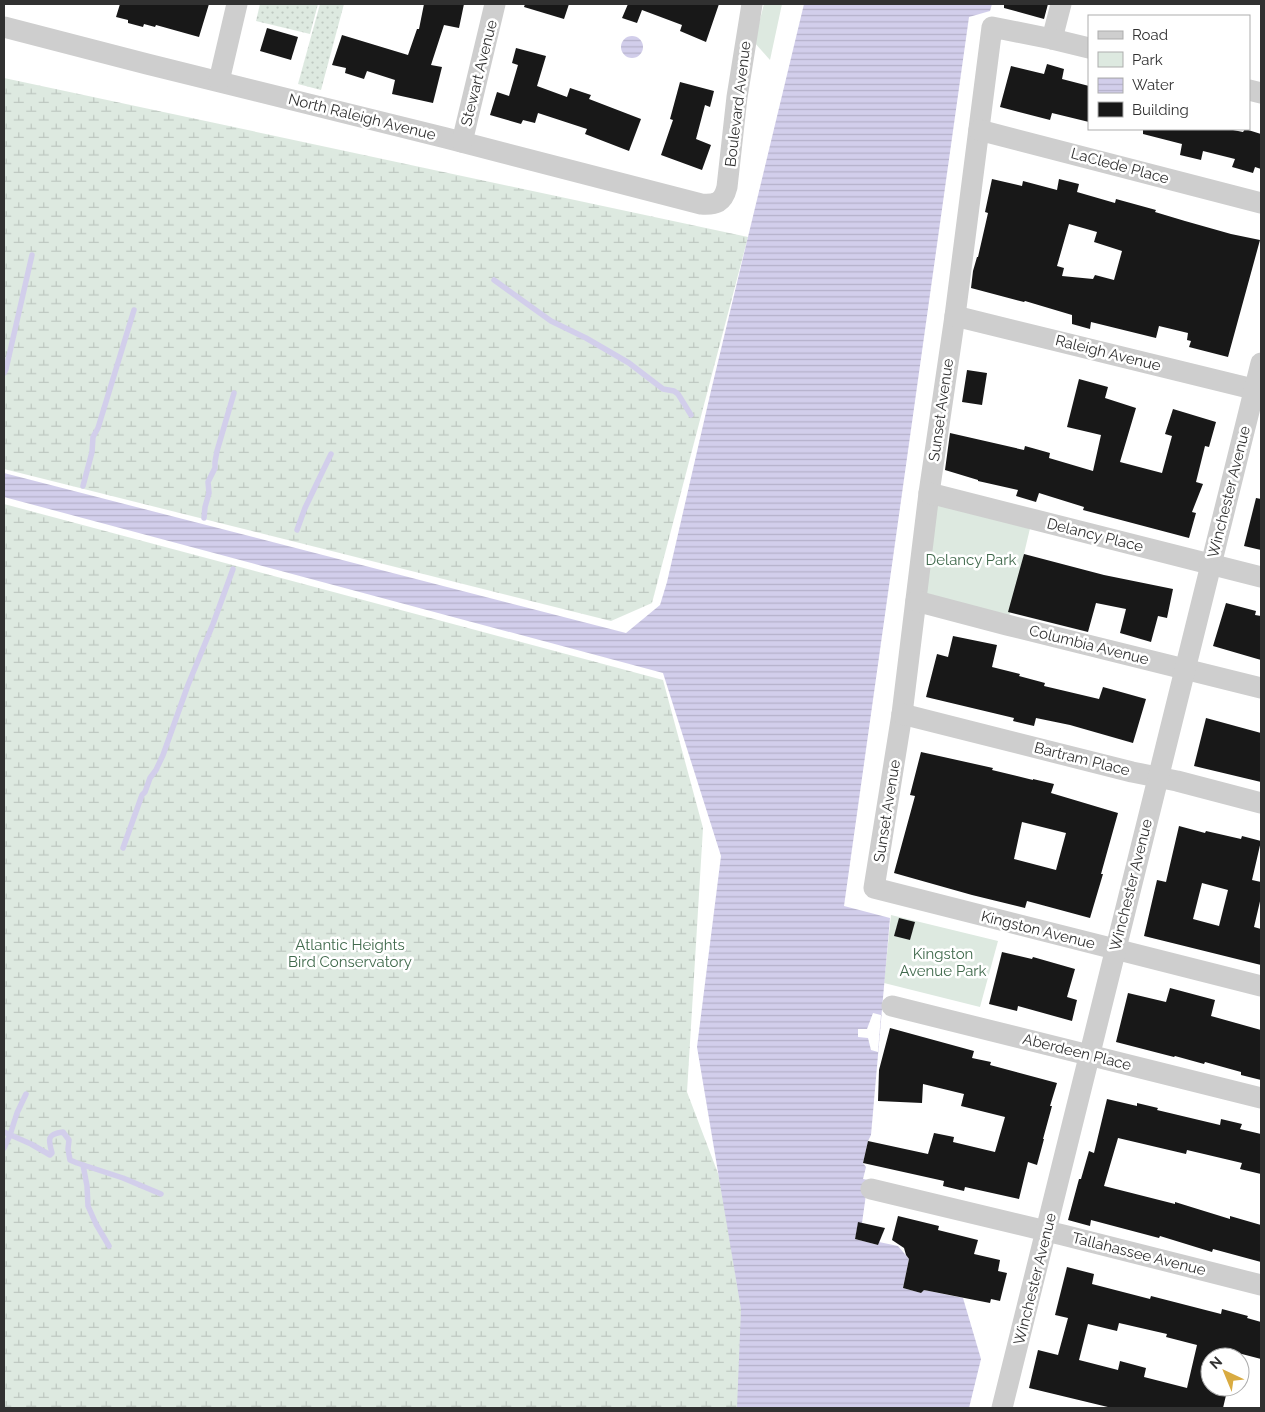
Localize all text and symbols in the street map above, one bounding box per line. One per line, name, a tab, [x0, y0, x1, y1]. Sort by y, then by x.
legend	[1088, 15, 1250, 130]
street label: Stewart Avenue	[457, 18, 501, 128]
text: Road	[1132, 26, 1168, 44]
street label: Boulevard Avenue	[721, 40, 755, 168]
text: Park	[1132, 51, 1163, 69]
text: Water	[1132, 76, 1175, 94]
street label: North Raleigh Avenue	[286, 90, 438, 144]
text: Building	[1132, 101, 1189, 119]
street label: LaClede Place	[1069, 144, 1171, 188]
street label: Raleigh Avenue	[1053, 331, 1163, 375]
street label: Sunset Avenue	[925, 357, 957, 463]
street label: Winchester Avenue	[1204, 424, 1254, 560]
street label: Delancy Place	[1045, 514, 1145, 556]
park label: Delancy Park	[926, 551, 1016, 569]
street label: Columbia Avenue	[1027, 621, 1151, 669]
street label: Bartram Place	[1032, 738, 1132, 780]
street label: Sunset Avenue	[870, 758, 904, 864]
street label: Winchester Avenue	[1106, 817, 1156, 953]
street label: Kingston Avenue	[979, 907, 1097, 953]
park label: Atlantic Heights Bird Conservatory	[288, 936, 412, 971]
park label: Kingston Avenue Park	[899, 945, 987, 980]
street label: Aberdeen Place	[1021, 1030, 1133, 1074]
street label: Winchester Avenue	[1010, 1211, 1060, 1347]
street label: Tallahassee Avenue	[1070, 1229, 1208, 1279]
north arrow	[1200, 1347, 1250, 1397]
text: N	[1207, 1353, 1225, 1372]

